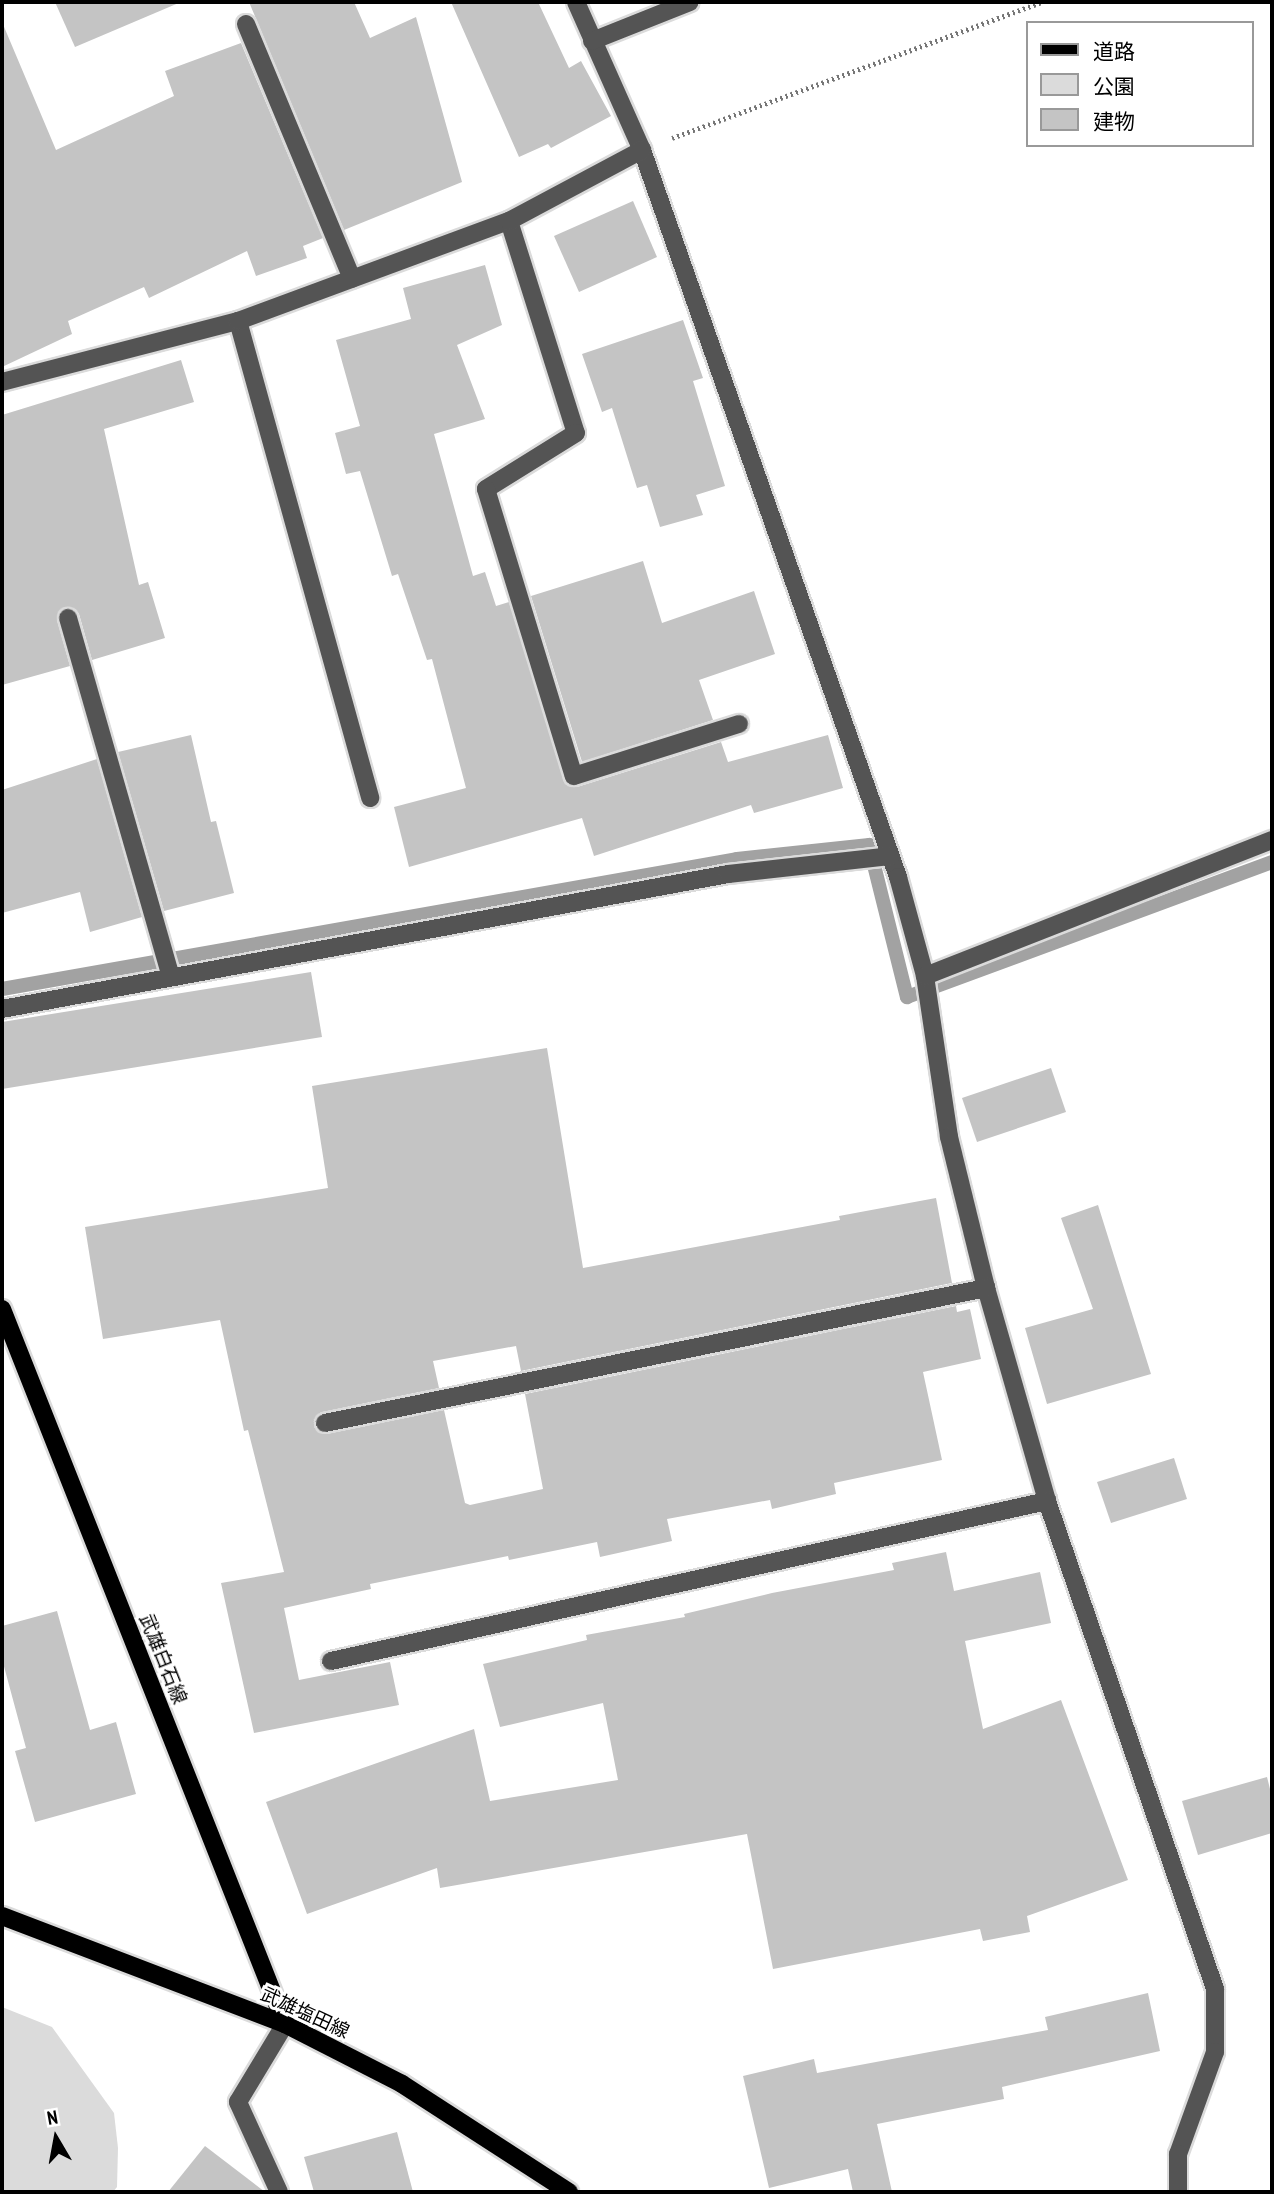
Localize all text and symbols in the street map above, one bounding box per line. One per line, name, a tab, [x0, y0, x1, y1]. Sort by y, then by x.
legend	[1026, 21, 1253, 147]
text: 道路	[1093, 38, 1135, 65]
text: 公園	[1093, 73, 1135, 100]
text: 建物	[1093, 108, 1135, 135]
street label: 武雄白石線	[135, 1611, 191, 1707]
street label: 武雄塩田線	[257, 1983, 353, 2043]
north arrow	[21, 2103, 91, 2173]
text: N	[45, 2105, 59, 2130]

